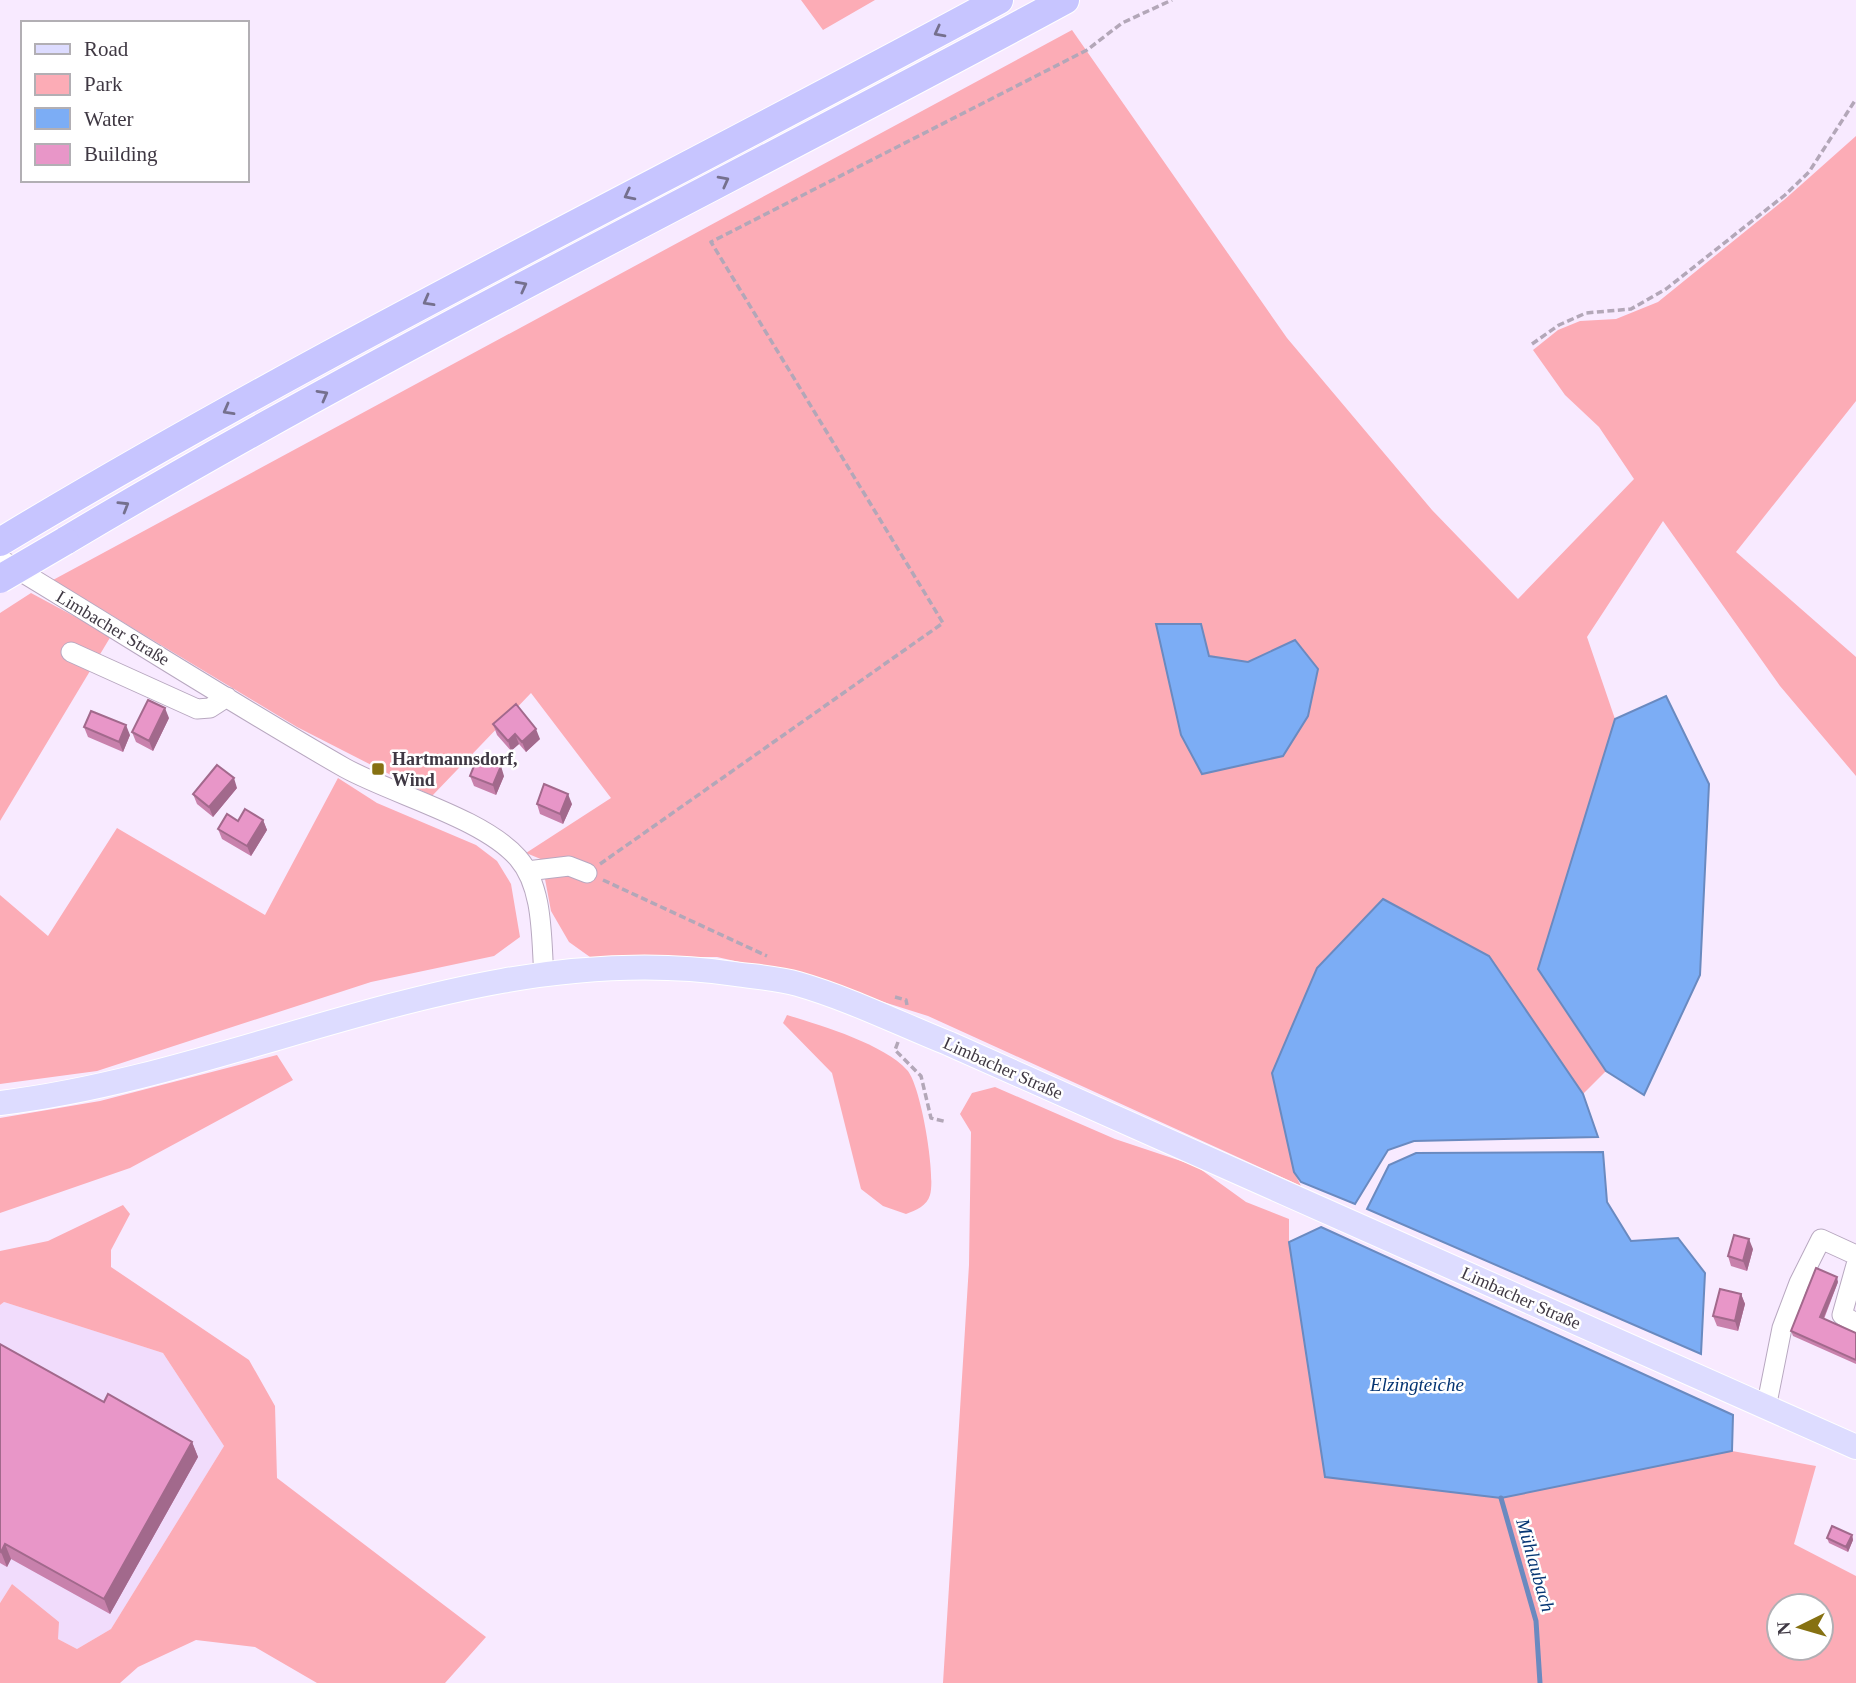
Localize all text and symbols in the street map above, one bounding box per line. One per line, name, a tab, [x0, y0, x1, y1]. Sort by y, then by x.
legend	[21, 21, 248, 182]
one-way arrow	[934, 24, 946, 38]
text: Road	[84, 37, 129, 61]
text: Park	[84, 72, 123, 96]
text: Water	[84, 107, 134, 131]
text: Building	[84, 142, 158, 166]
one-way arrow	[717, 175, 729, 189]
one-way arrow	[624, 186, 636, 200]
one-way arrow	[515, 281, 528, 294]
one-way arrow	[422, 293, 435, 306]
one-way arrow	[315, 390, 328, 403]
one-way arrow	[223, 402, 236, 415]
one-way arrow	[116, 501, 129, 514]
street label: Limbacher Straße	[53, 586, 173, 670]
place label: Hartmannsdorf, Wind	[392, 749, 518, 790]
marker: Hartmannsdorf, Wind	[370, 761, 386, 777]
street label: Limbacher Straße	[940, 1033, 1066, 1103]
street label: Limbacher Straße	[1458, 1263, 1584, 1333]
water label: Elzingteiche	[1369, 1374, 1464, 1395]
water label: Mühlaubach	[1512, 1515, 1559, 1614]
north arrow	[1765, 1592, 1835, 1662]
text: N	[1772, 1620, 1795, 1636]

